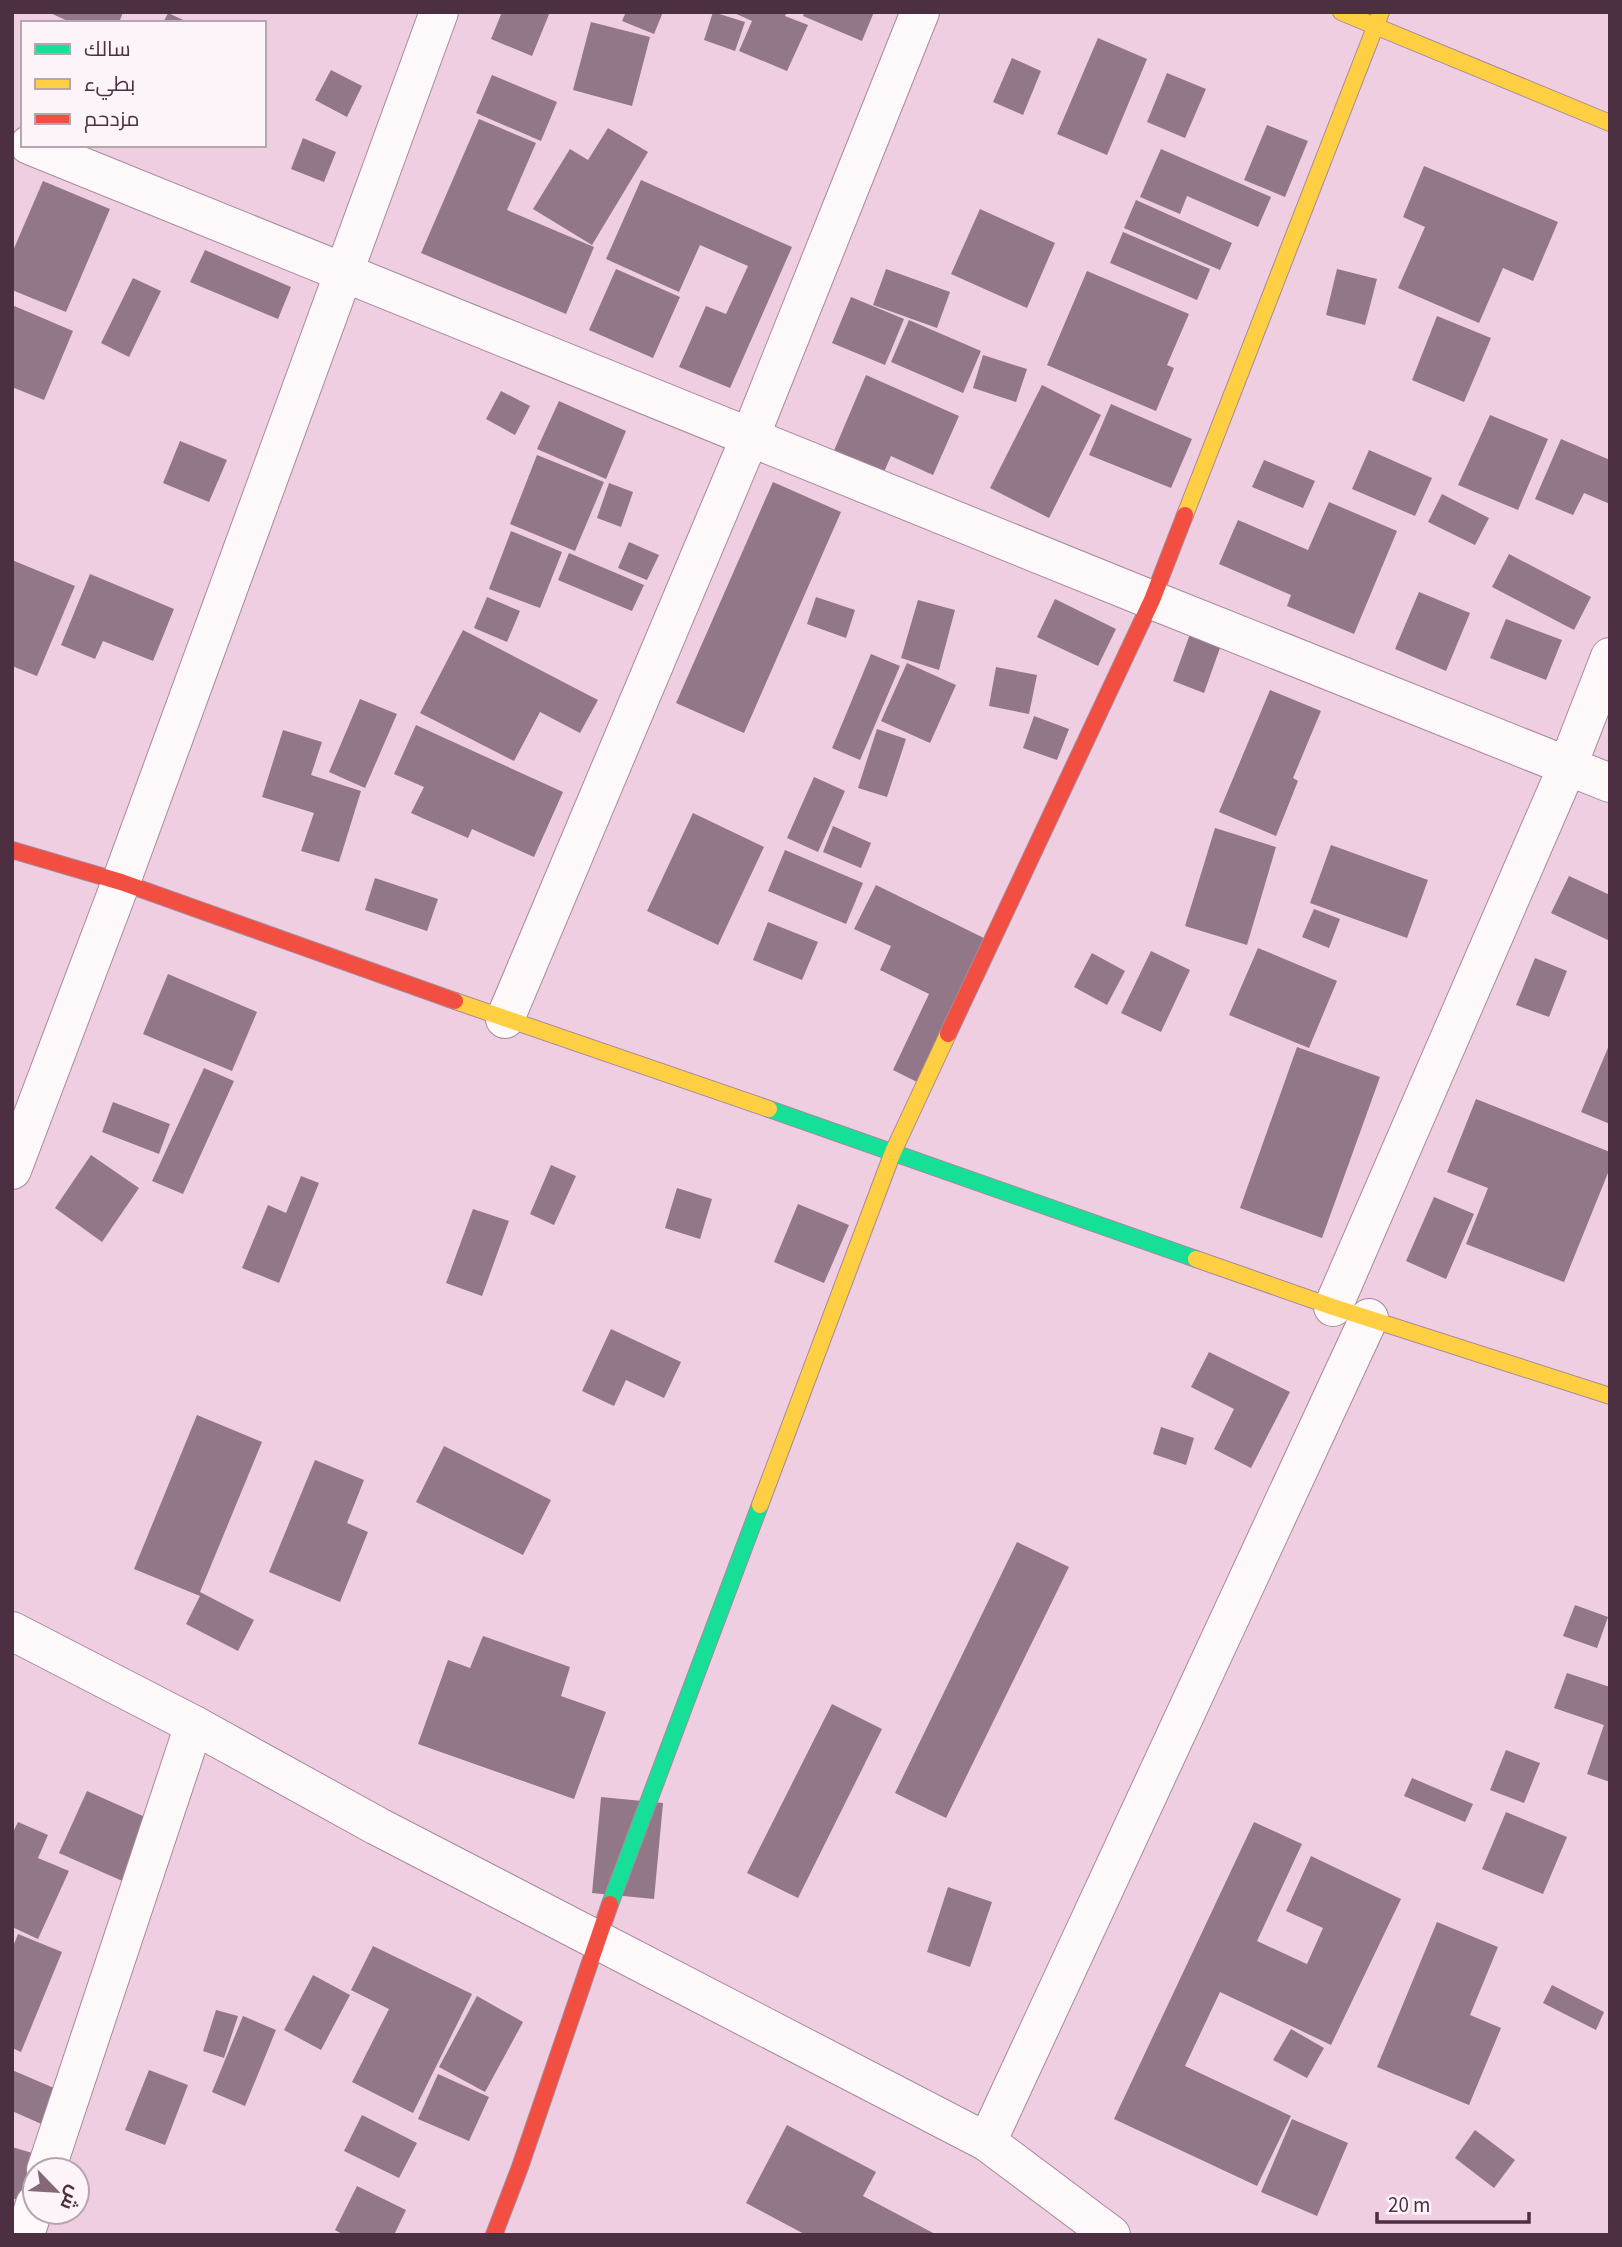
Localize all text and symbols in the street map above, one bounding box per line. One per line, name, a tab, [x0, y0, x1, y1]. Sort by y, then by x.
legend	[21, 21, 266, 147]
text: سالك	[84, 34, 131, 64]
text: بطيء	[84, 69, 135, 100]
text: مزدحم	[84, 104, 139, 134]
north arrow	[21, 2156, 91, 2226]
scale bar	[1377, 2180, 1529, 2224]
text: ش	[53, 2181, 87, 2214]
text: 20 m	[1388, 2190, 1430, 2220]

